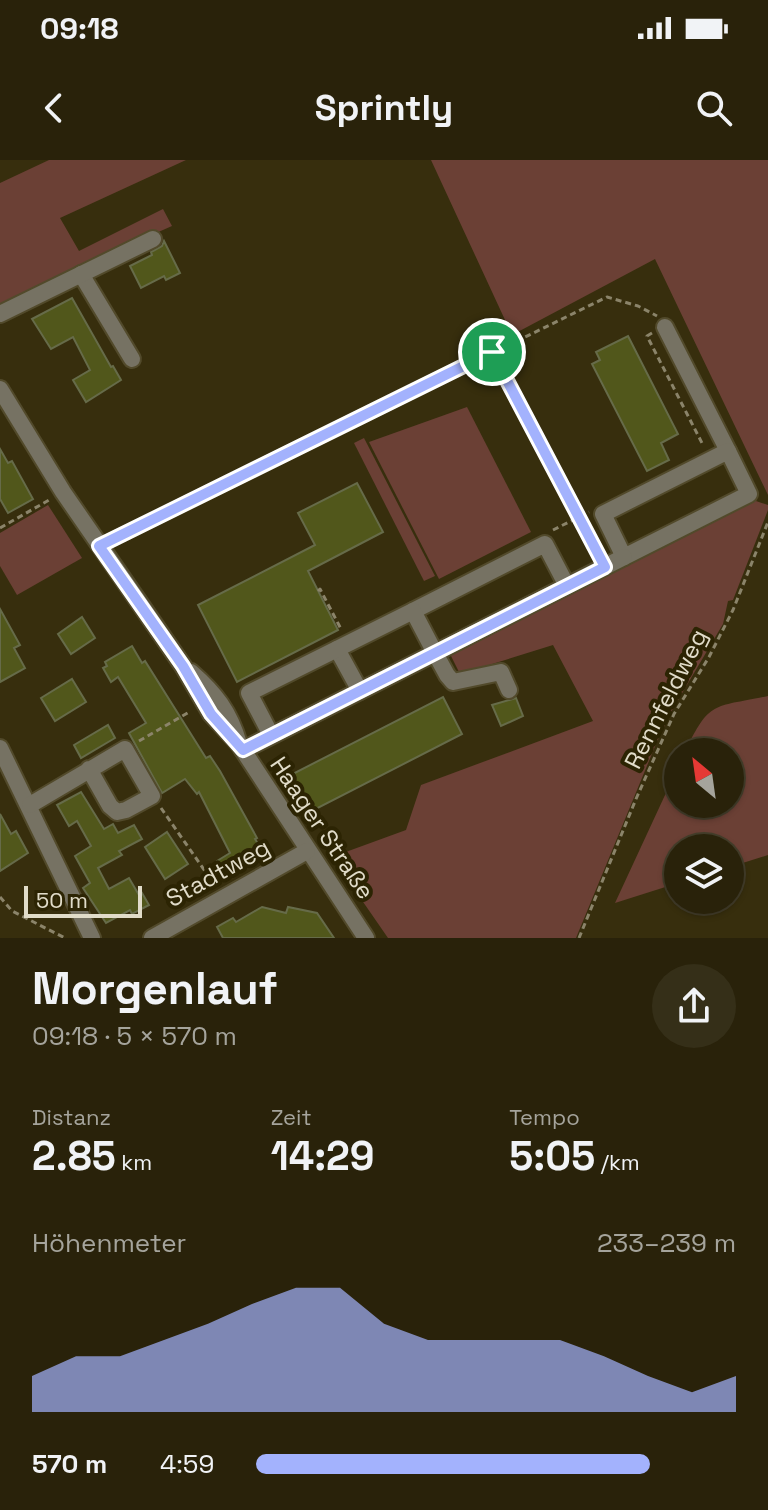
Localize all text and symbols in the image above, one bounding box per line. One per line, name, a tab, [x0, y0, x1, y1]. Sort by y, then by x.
text: 09:18	[40, 9, 118, 48]
text: Sprintly	[315, 85, 453, 131]
icon: back	[32, 86, 76, 130]
icon: search	[692, 86, 736, 130]
pin	[458, 318, 526, 386]
icon: arrive	[470, 330, 514, 374]
street label: Rennfeldweg	[617, 624, 714, 774]
north arrow	[664, 738, 744, 818]
map controls	[664, 738, 744, 914]
street label: Haager Straße	[263, 751, 381, 905]
street label: Stadtweg	[160, 831, 275, 914]
button: layers	[664, 834, 744, 914]
scale bar	[24, 882, 142, 918]
text: 50 m	[36, 886, 88, 914]
text: Morgenlauf	[32, 961, 278, 1017]
button: share	[652, 964, 736, 1048]
text: 09:18 · 5 × 570 m	[32, 1019, 237, 1053]
text: Distanz	[32, 1103, 111, 1131]
text: Zeit	[271, 1103, 312, 1131]
text: Tempo	[509, 1103, 580, 1131]
text: 2.85	[32, 1131, 116, 1182]
text: 14:29	[271, 1131, 374, 1182]
text: 5:05	[509, 1131, 595, 1182]
text: km	[116, 1148, 152, 1176]
text: /km	[595, 1148, 640, 1176]
text: Höhenmeter	[32, 1226, 186, 1260]
text: 233–239 m	[597, 1226, 736, 1260]
text: 570 m	[32, 1447, 107, 1481]
text: 4:59	[160, 1447, 214, 1481]

